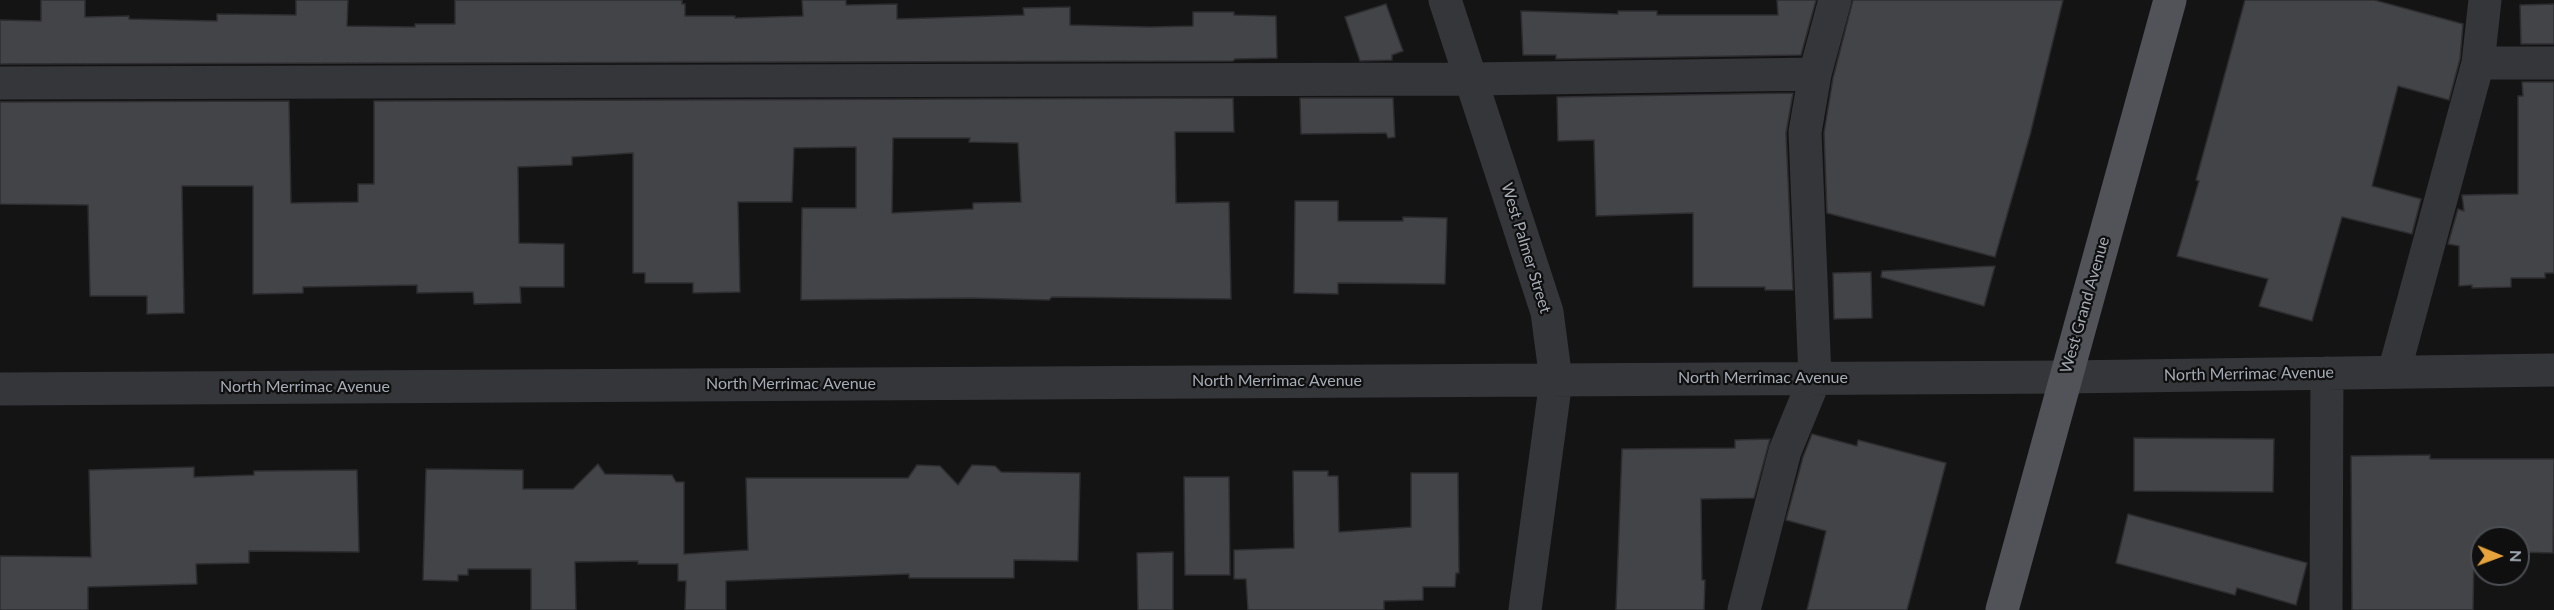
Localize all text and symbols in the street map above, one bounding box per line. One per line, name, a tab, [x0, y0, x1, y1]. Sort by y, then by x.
street label: West Palmer Street	[1497, 180, 1555, 316]
street label: West Grand Avenue	[2056, 235, 2114, 375]
street label: North Merrimac Avenue	[2164, 363, 2334, 385]
street label: North Merrimac Avenue	[1678, 368, 1848, 388]
street label: North Merrimac Avenue	[1192, 371, 1362, 391]
street label: North Merrimac Avenue	[706, 374, 876, 394]
street label: North Merrimac Avenue	[220, 377, 390, 397]
north arrow	[2470, 526, 2530, 586]
text: N	[2507, 550, 2526, 563]

